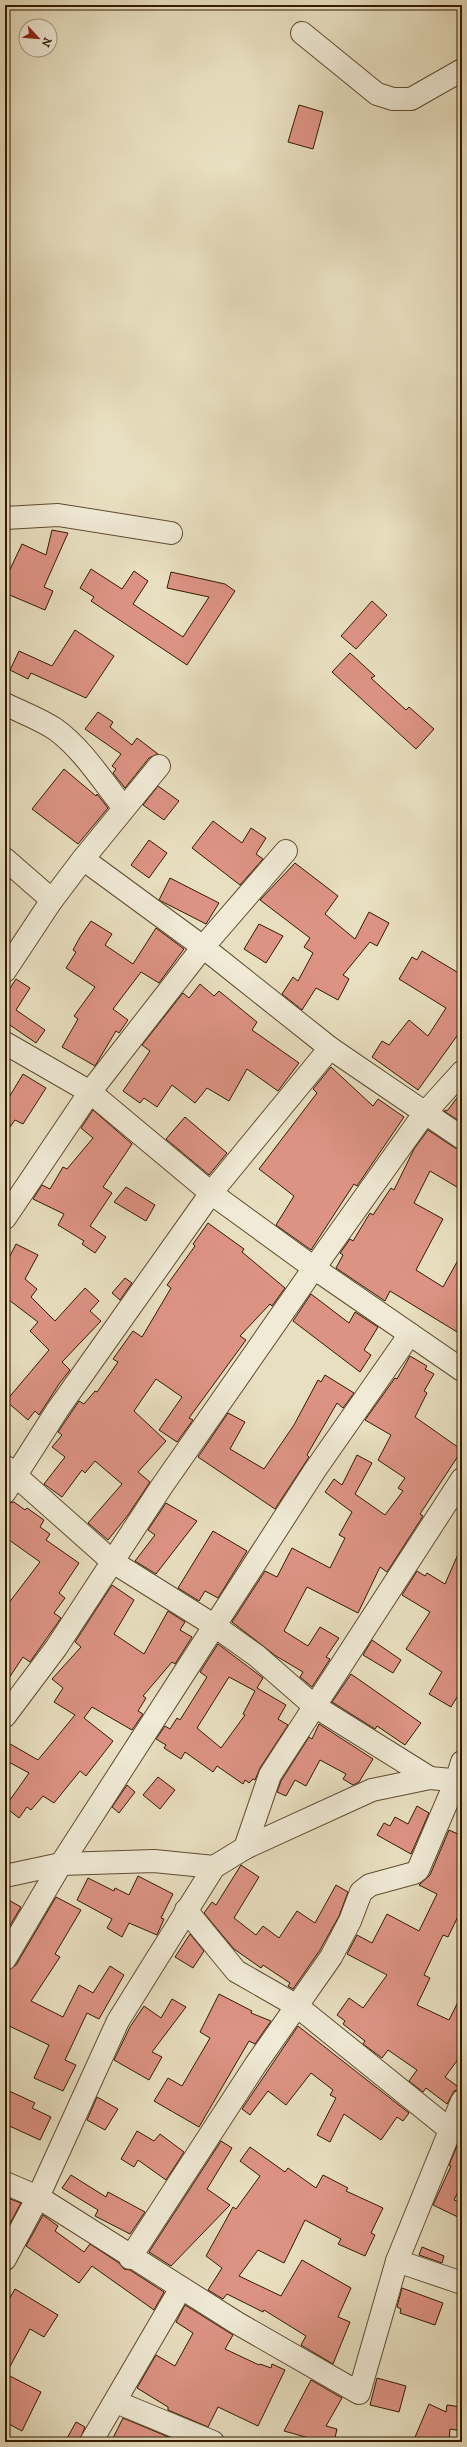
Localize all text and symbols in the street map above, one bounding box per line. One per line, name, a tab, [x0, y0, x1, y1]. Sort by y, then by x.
north arrow	[18, 18, 58, 58]
text: N	[38, 35, 54, 49]

